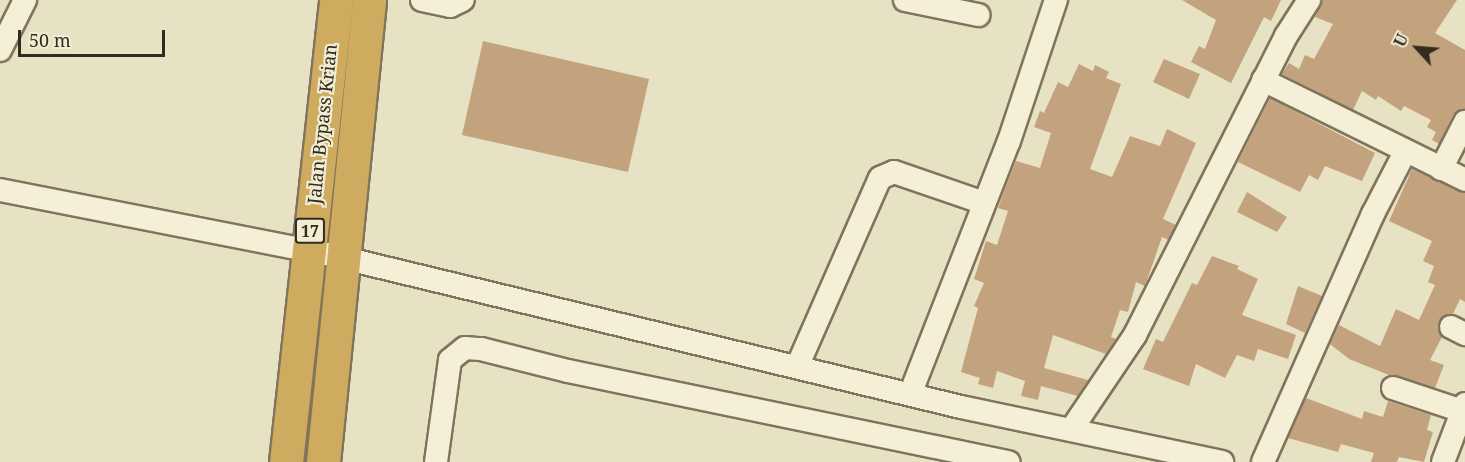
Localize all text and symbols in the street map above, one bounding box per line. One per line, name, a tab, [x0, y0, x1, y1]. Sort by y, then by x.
scale bar	[21, 18, 168, 56]
north arrow	[1387, 18, 1447, 78]
text: 50 m	[29, 28, 71, 52]
text: U	[1388, 30, 1413, 50]
street label: Jalan Bypass Krian	[303, 43, 341, 205]
road number: 17	[294, 218, 326, 244]

